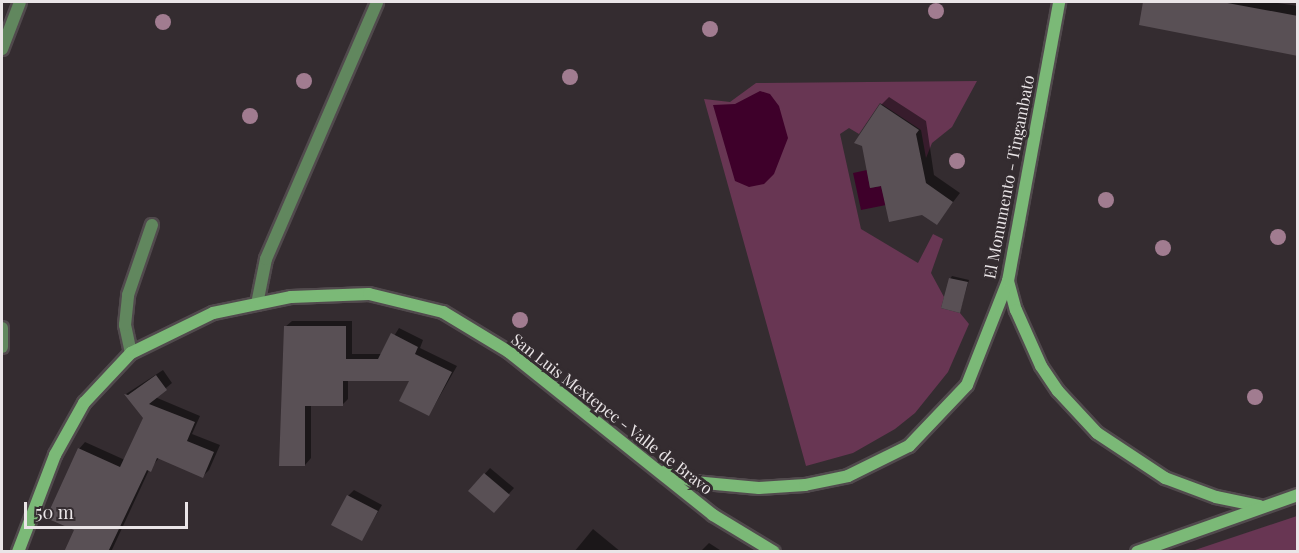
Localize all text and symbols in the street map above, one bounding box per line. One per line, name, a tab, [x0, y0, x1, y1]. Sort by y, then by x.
street label: El Monumento - Tingambato	[980, 73, 1038, 281]
street label: San Luis Mextepec - Valle de Bravo	[507, 329, 717, 499]
scale bar	[27, 490, 190, 528]
text: 50 m	[35, 500, 74, 524]

